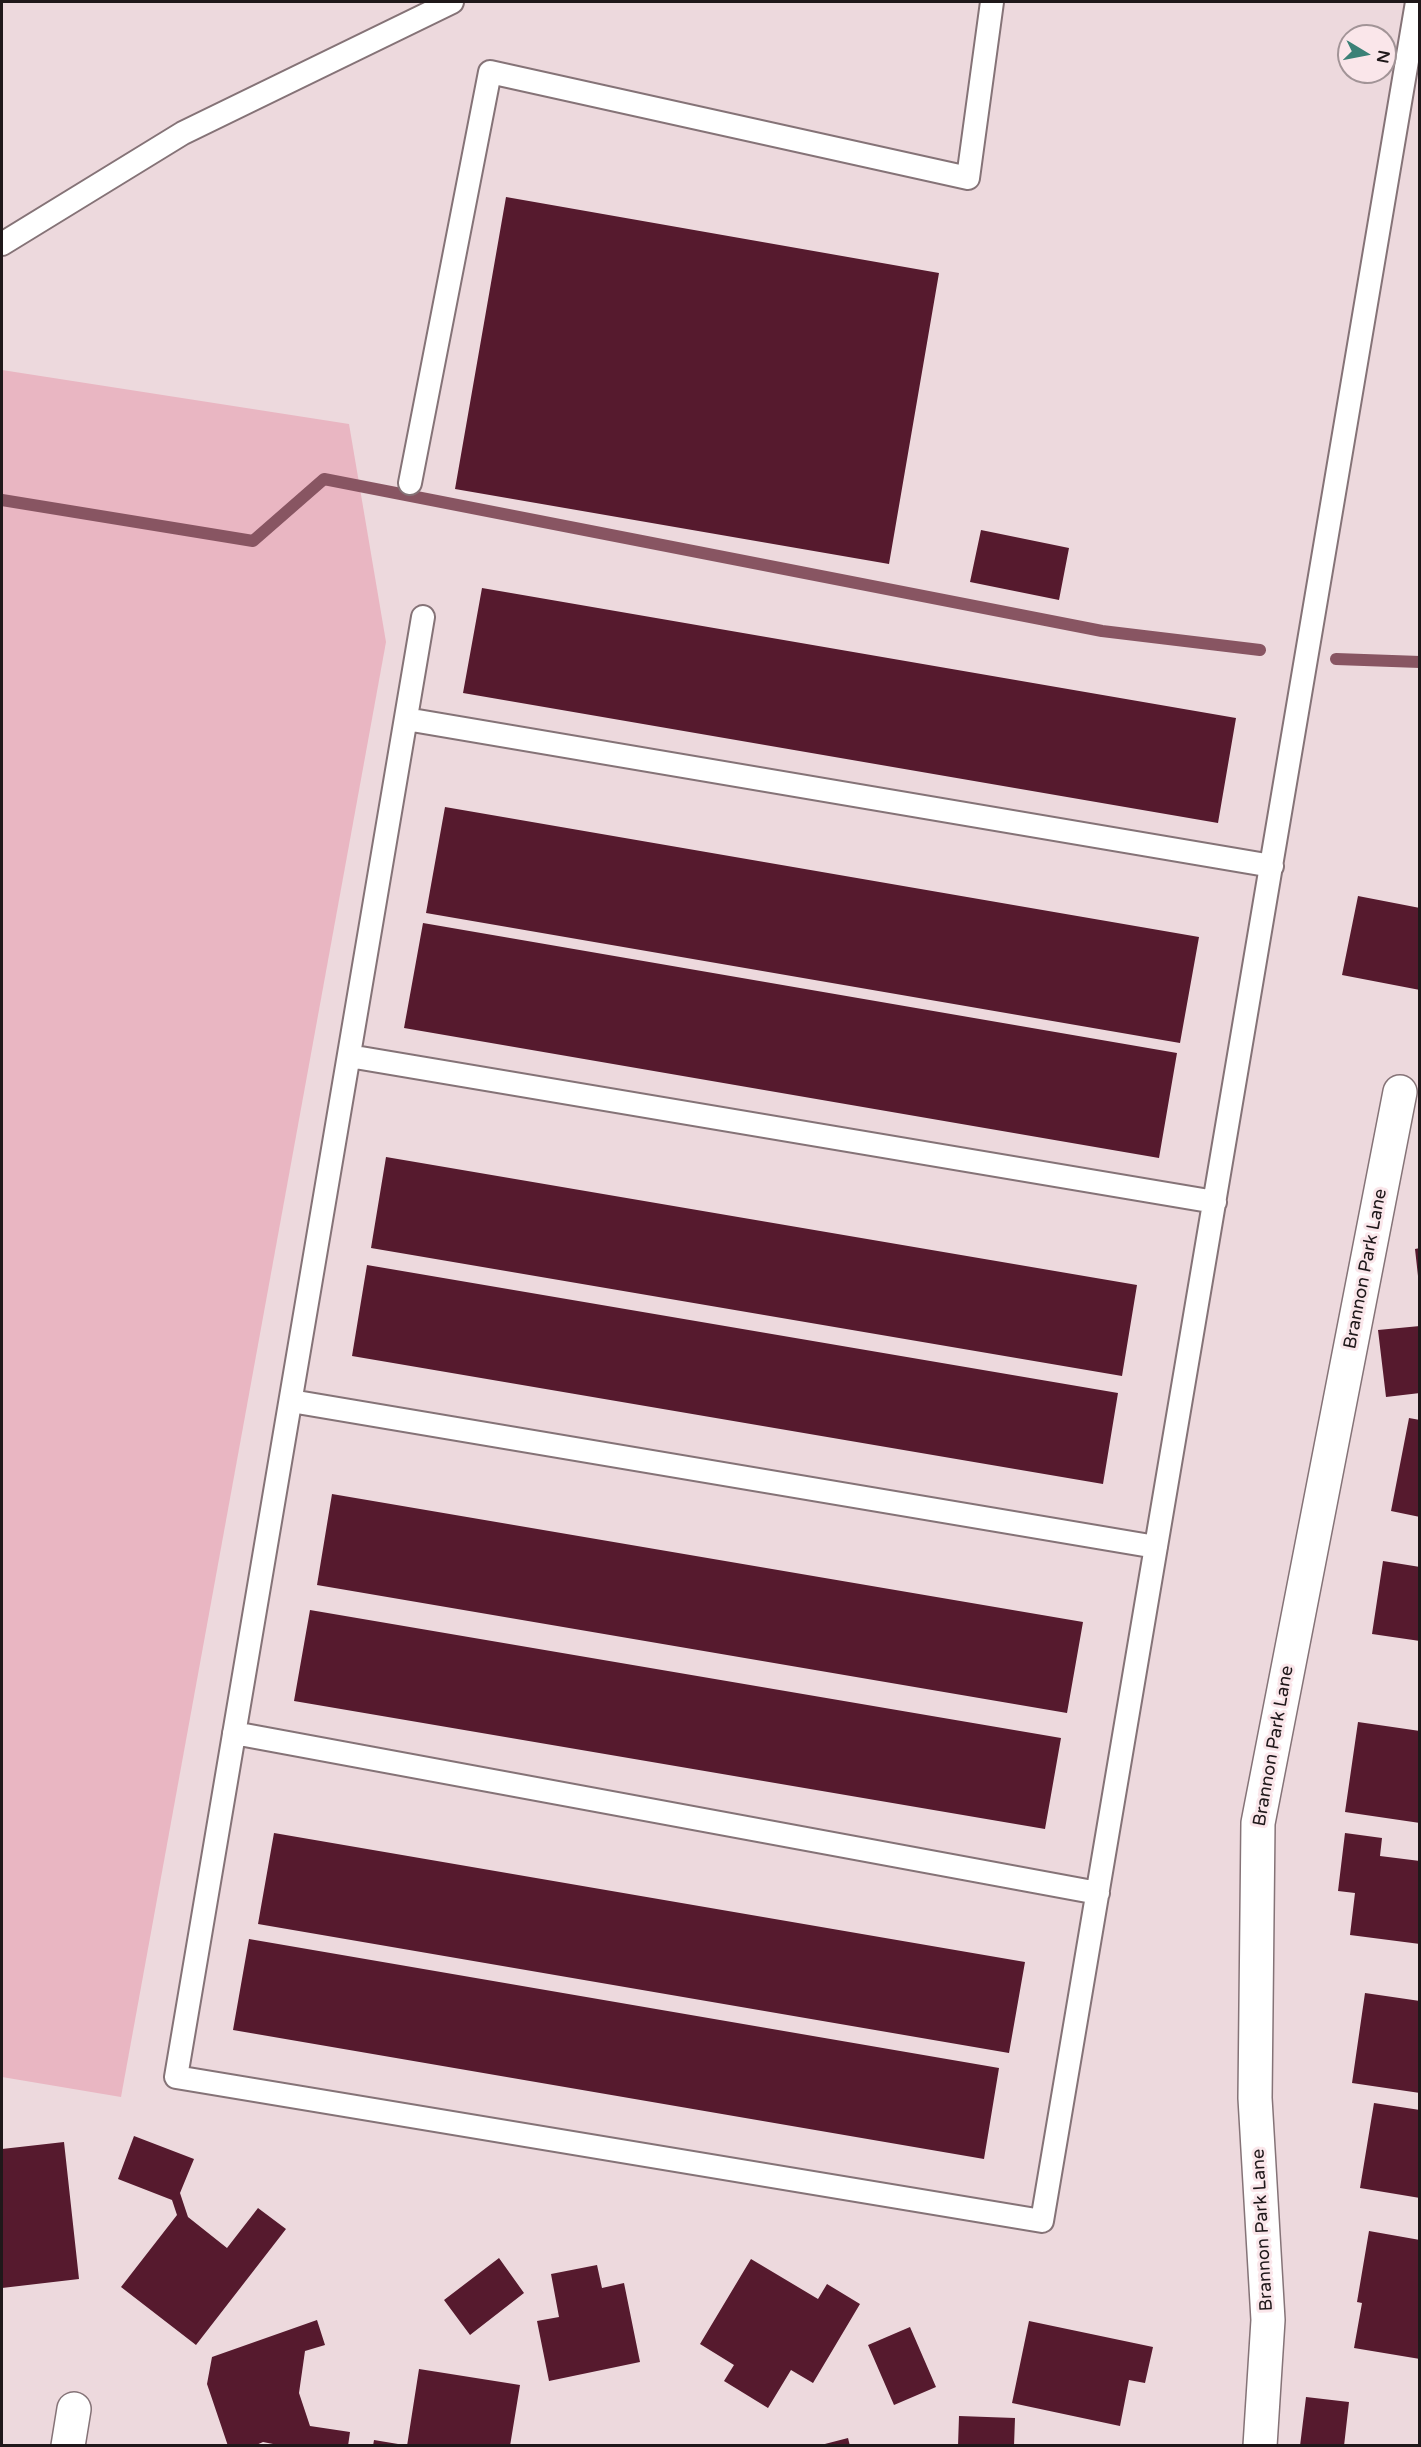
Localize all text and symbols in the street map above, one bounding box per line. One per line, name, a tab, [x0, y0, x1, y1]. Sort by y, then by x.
north arrow	[1337, 24, 1397, 84]
text: N	[1372, 49, 1394, 65]
street label: Brannon Park Lane	[1340, 1187, 1392, 1351]
street label: Brannon Park Lane	[1249, 1664, 1299, 1828]
street label: Brannon Park Lane	[1248, 2148, 1278, 2312]

